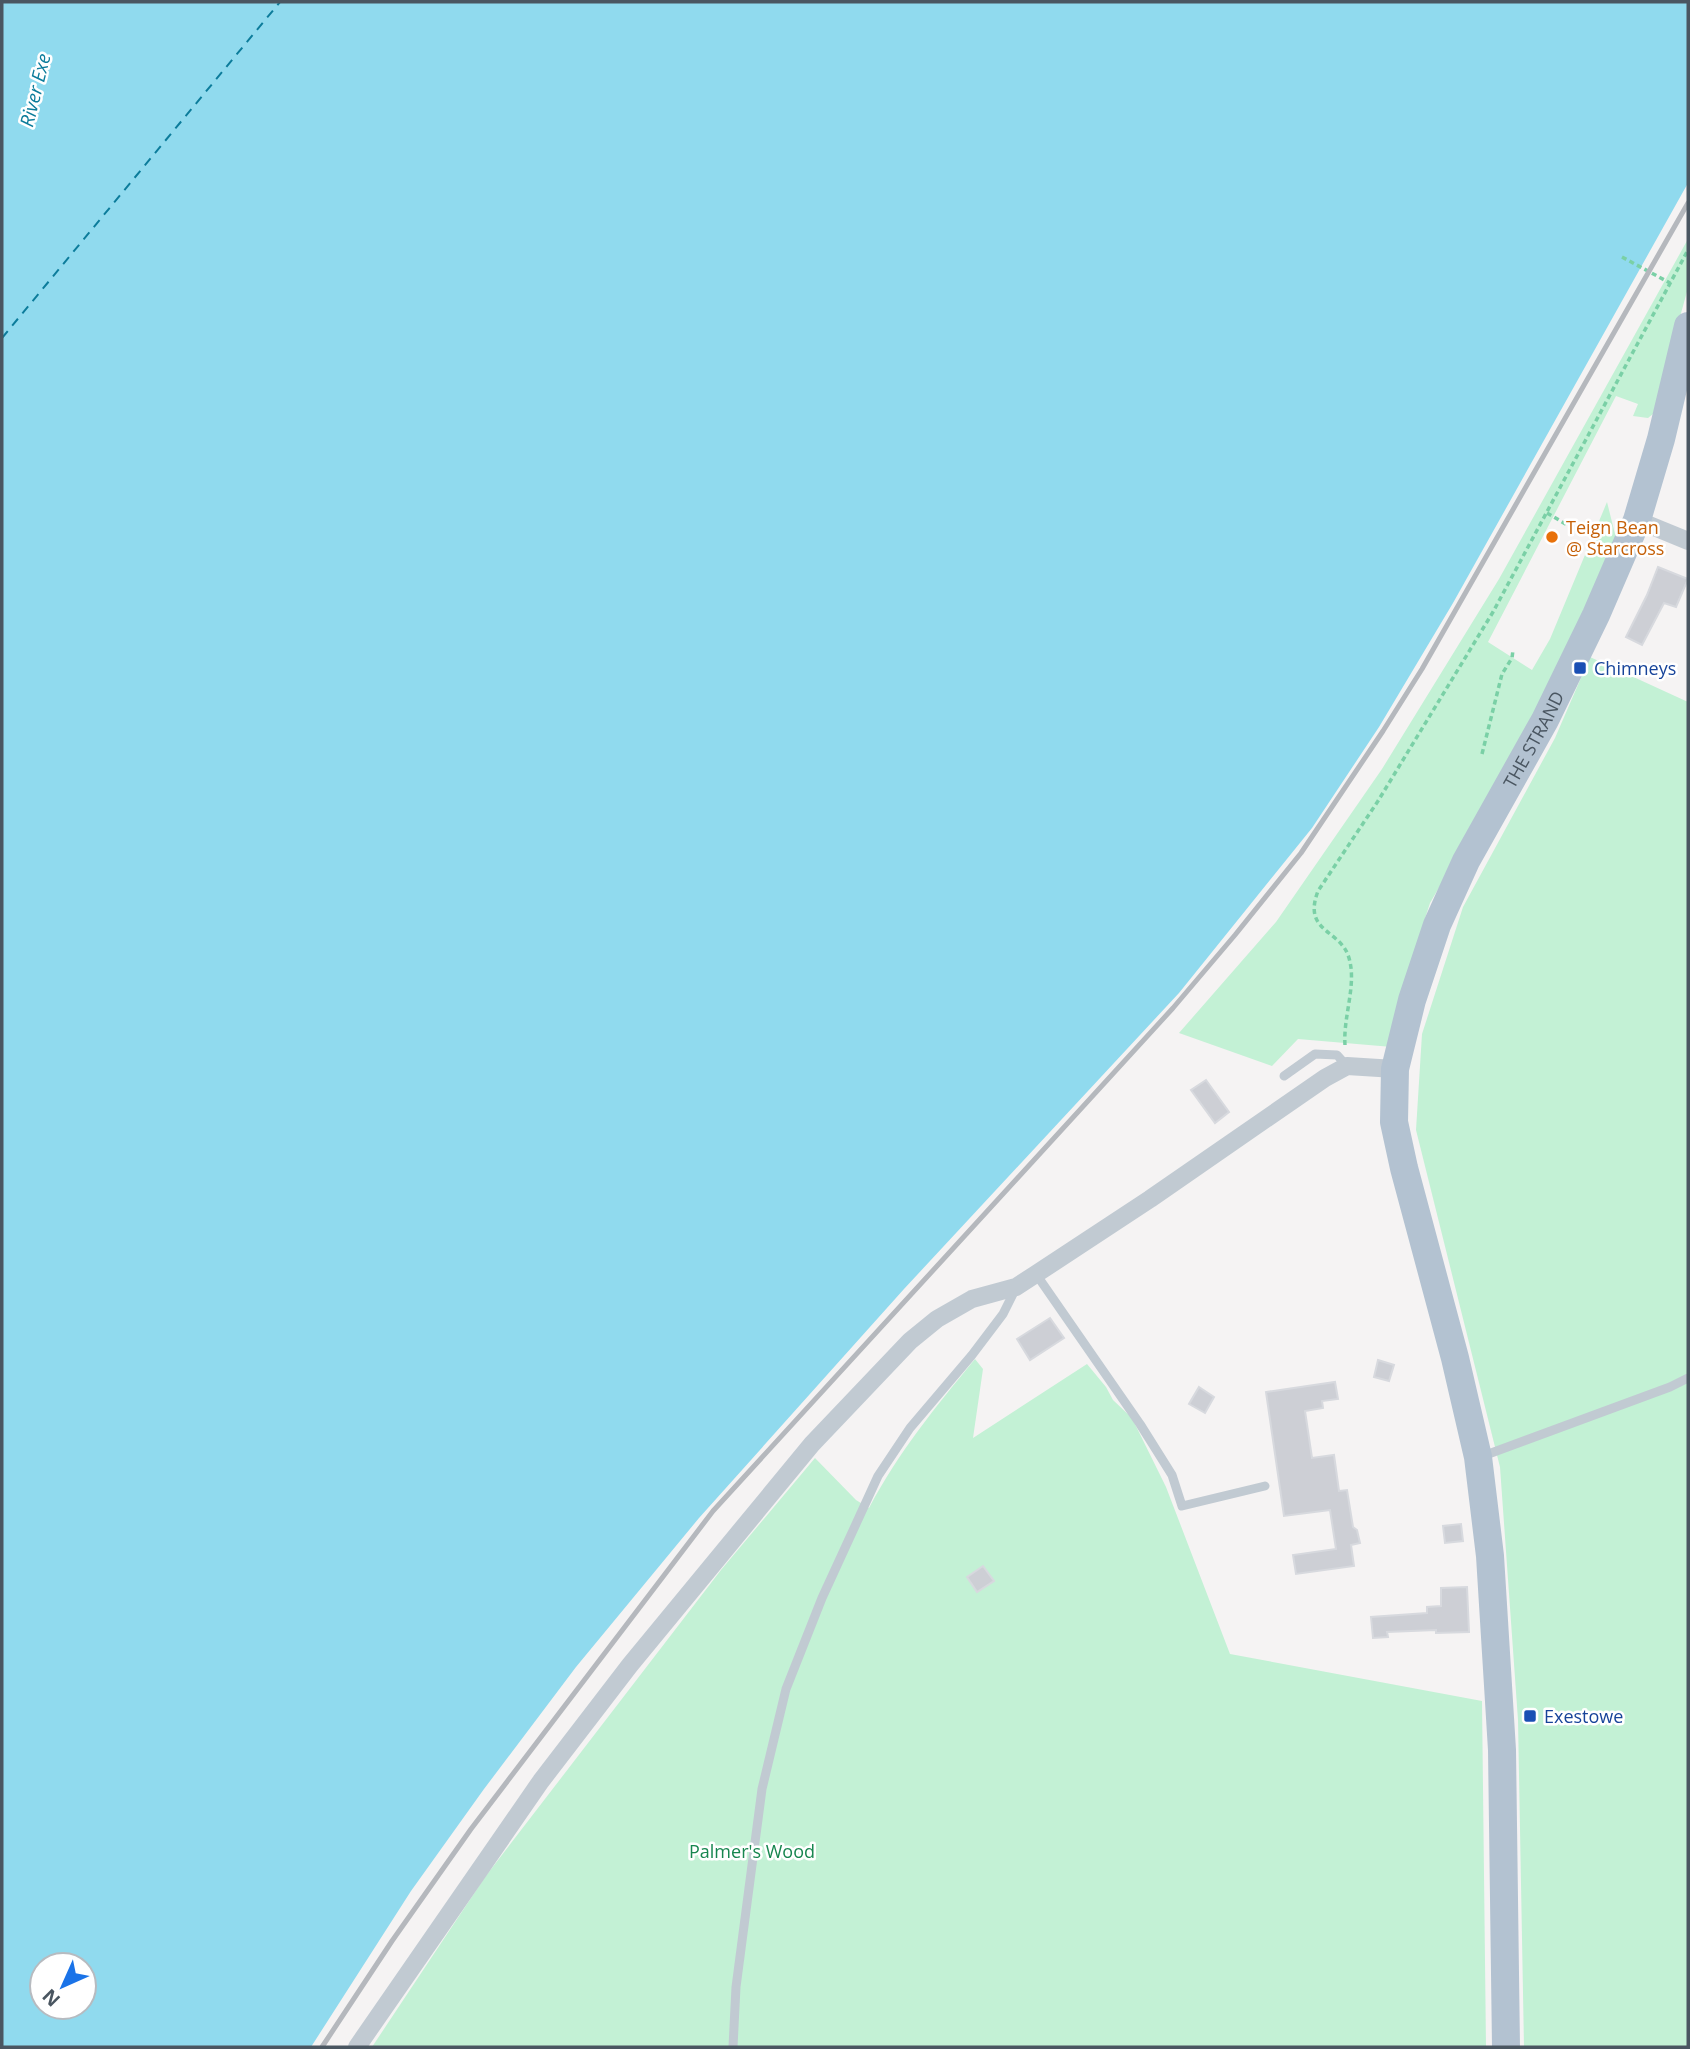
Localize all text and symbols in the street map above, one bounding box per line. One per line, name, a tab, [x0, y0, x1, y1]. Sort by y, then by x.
water label: River Exe	[13, 51, 57, 129]
place label: Teign Bean @ Starcross	[1566, 515, 1664, 560]
marker: Teign Bean @ Starcross	[1544, 529, 1560, 545]
place label: Chimneys	[1594, 656, 1676, 680]
marker: Chimneys	[1572, 660, 1588, 676]
street label: THE STRAND	[1497, 687, 1569, 792]
place label: Exestowe	[1544, 1704, 1623, 1728]
marker: Exestowe	[1522, 1708, 1538, 1724]
park label: Palmer's Wood	[689, 1839, 815, 1863]
north arrow	[28, 1951, 98, 2021]
text: N	[36, 1983, 66, 2013]

